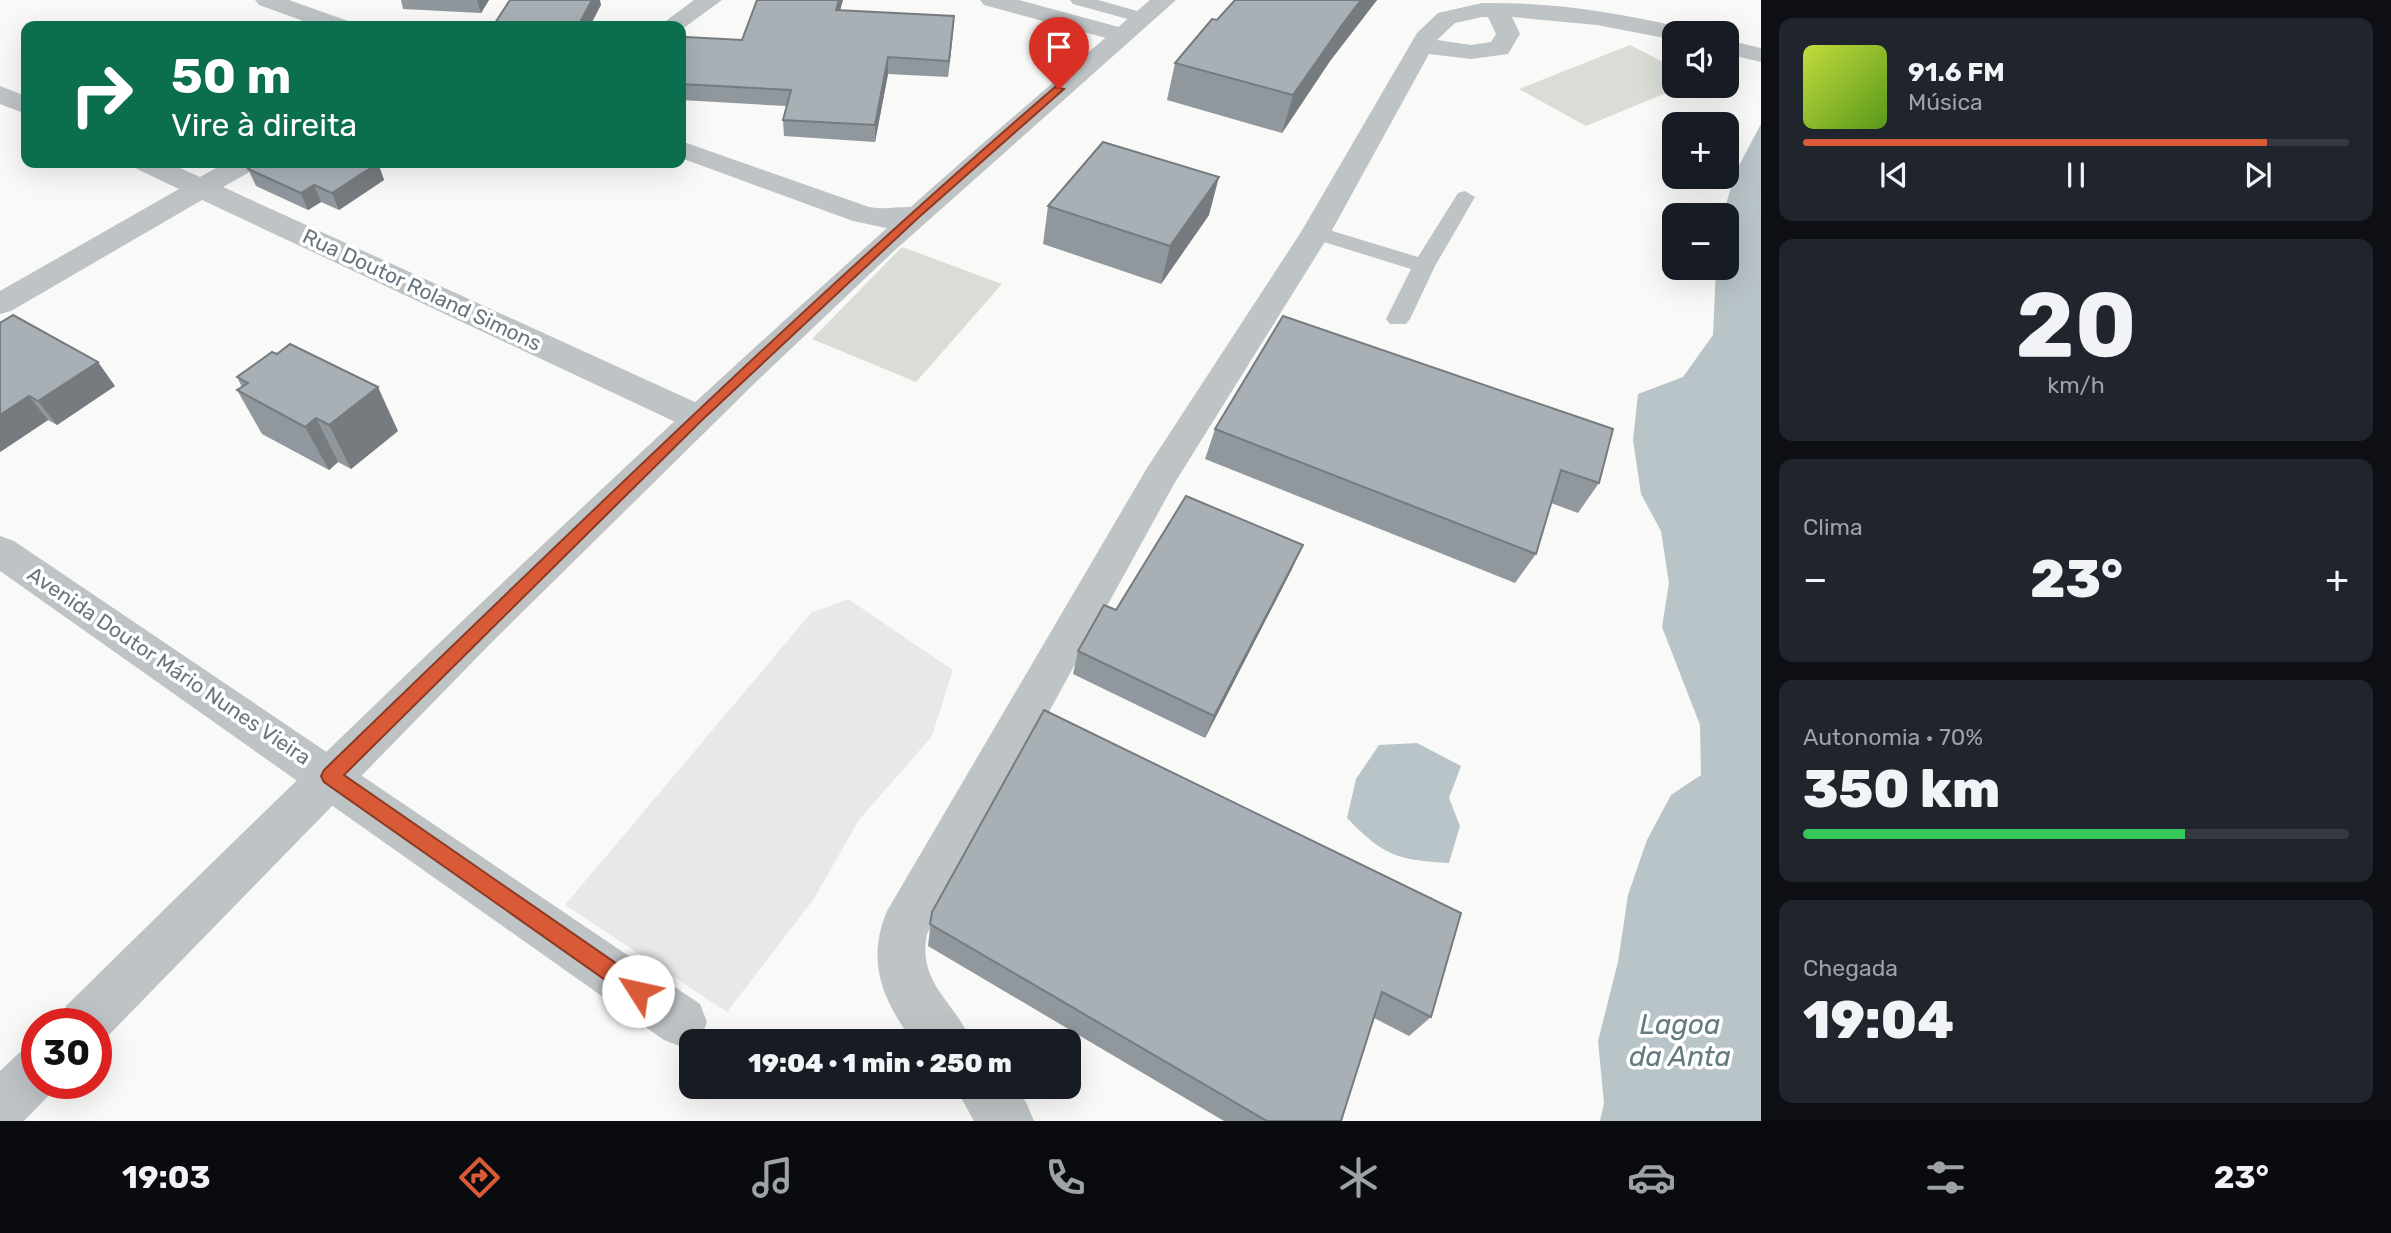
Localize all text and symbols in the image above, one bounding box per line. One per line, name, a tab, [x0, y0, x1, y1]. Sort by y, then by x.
pin	[1029, 17, 1089, 89]
map controls	[1662, 21, 1739, 280]
button: sound	[1662, 21, 1739, 98]
icon: arrive	[1040, 28, 1078, 66]
text: 50 m	[171, 47, 291, 105]
icon: right	[56, 49, 147, 140]
text: 91.6 FM	[1908, 57, 2005, 88]
text: Música	[1908, 88, 1983, 116]
text: Vire à direita	[171, 106, 357, 144]
button: +	[1662, 112, 1739, 189]
icon: previous	[1875, 156, 1913, 194]
icon: pause	[2057, 156, 2095, 194]
icon: next	[2239, 156, 2277, 194]
button: −	[1662, 203, 1739, 280]
street label: Rua Doutor Roland Simons	[299, 223, 545, 356]
text: 20	[2015, 271, 2137, 379]
text: km/h	[2047, 371, 2105, 399]
text: Clima	[1803, 513, 1863, 541]
text: 23°	[2030, 548, 2123, 610]
text: −	[1803, 556, 1828, 602]
text: +	[2325, 556, 2349, 602]
street label: Avenida Doutor Mário Nunes Vieira	[23, 561, 316, 770]
text: Autonomia · 70%	[1803, 723, 1983, 751]
text: 350 km	[1803, 758, 2000, 820]
position arrow	[601, 954, 675, 1028]
text: Chegada	[1803, 954, 1898, 982]
text: 19:04	[1803, 989, 1954, 1051]
speed limit sign: 30	[21, 1008, 112, 1099]
water label: Lagoa da Anta	[1629, 1008, 1731, 1073]
text: 19:04 · 1 min · 250 m	[748, 1048, 1012, 1079]
icon: directions	[455, 1153, 504, 1202]
icon: music	[748, 1153, 797, 1202]
icon: phone	[1041, 1153, 1090, 1202]
icon: climate	[1334, 1153, 1383, 1202]
icon: car	[1627, 1153, 1676, 1202]
icon: filters	[1921, 1153, 1970, 1202]
text: 19:03	[122, 1158, 211, 1196]
text: 23°	[2214, 1158, 2269, 1196]

